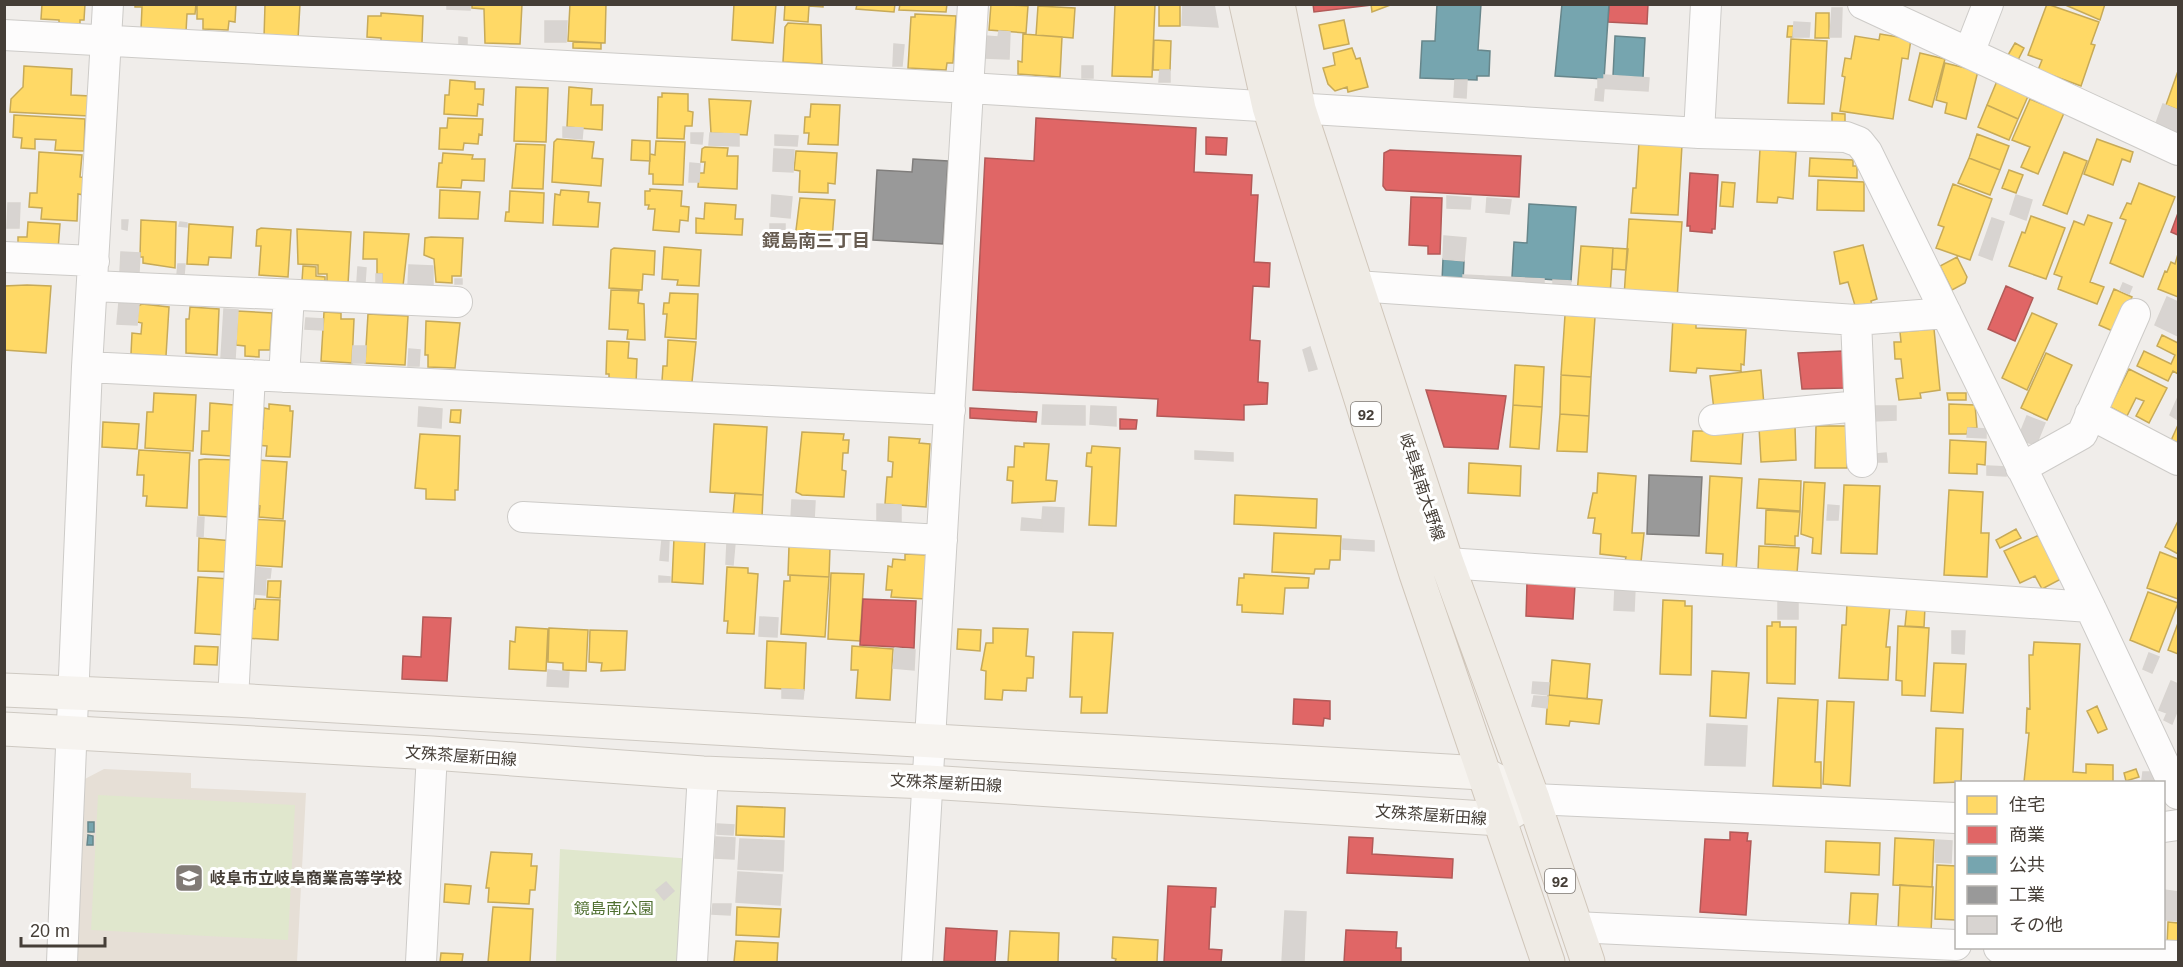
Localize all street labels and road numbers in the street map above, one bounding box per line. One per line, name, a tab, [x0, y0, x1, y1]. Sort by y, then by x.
road number: 92	[1351, 402, 1381, 426]
street label: 岐阜巣南大野線	[1397, 431, 1447, 543]
street label: 文殊茶屋新田線	[405, 744, 517, 768]
street label: 文殊茶屋新田線	[890, 772, 1002, 794]
street label: 文殊茶屋新田線	[1375, 803, 1487, 827]
road number: 92	[1545, 869, 1575, 893]

